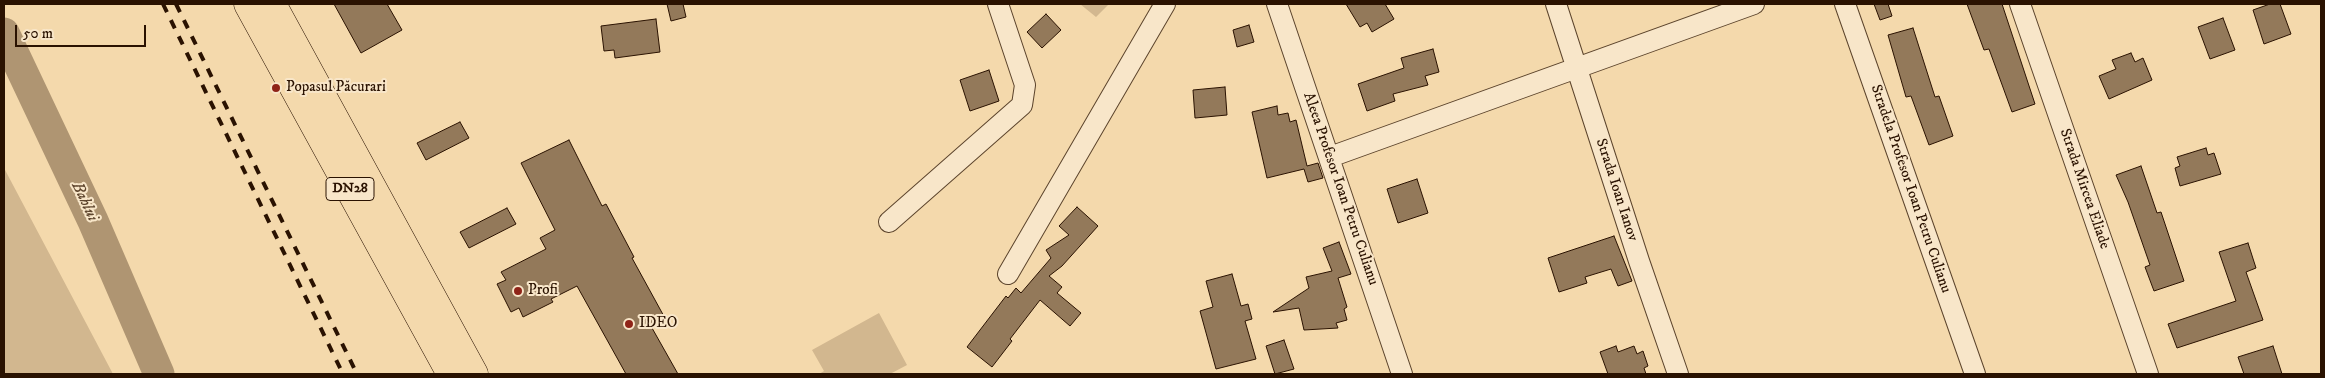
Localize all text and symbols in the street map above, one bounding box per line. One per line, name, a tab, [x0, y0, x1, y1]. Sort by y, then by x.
scale bar	[18, 15, 149, 47]
text: 50 m	[23, 24, 53, 43]
place label: Popasul Păcurari	[286, 79, 386, 97]
marker: Popasul Păcurari	[270, 82, 282, 94]
street label: Stradela Profesor Ioan Petru Culianu	[1866, 82, 1954, 296]
street label: Aleea Profesor Ioan Petru Culianu	[1298, 90, 1382, 288]
street label: Strada Mircea Eliade	[2055, 126, 2113, 252]
street label: Strada Ioan Ianov	[1591, 137, 1641, 243]
road number: DN28	[326, 178, 374, 200]
water label: Bahlui	[67, 179, 101, 225]
place label: Profi	[528, 282, 558, 300]
marker: Profi	[512, 285, 524, 297]
place label: IDEO	[639, 315, 677, 333]
marker: IDEO	[623, 318, 635, 330]

